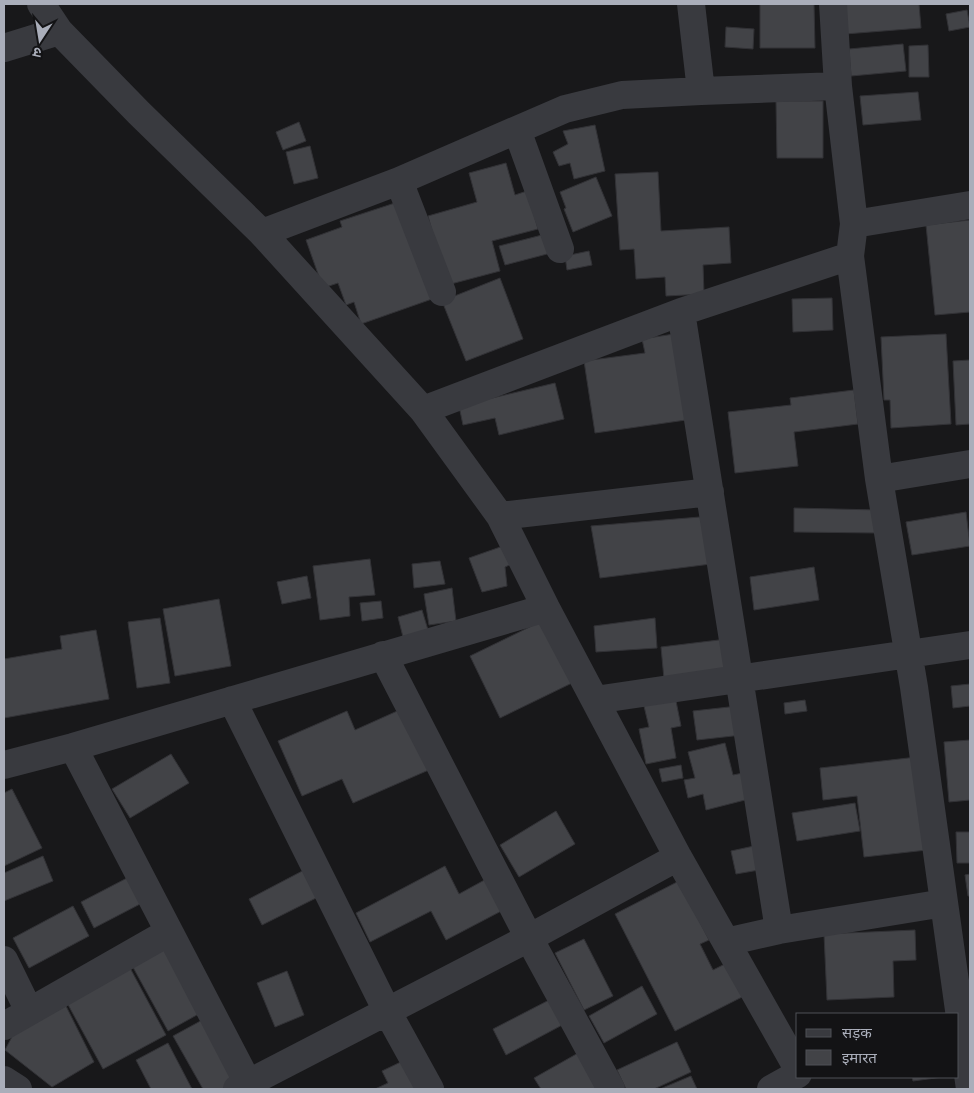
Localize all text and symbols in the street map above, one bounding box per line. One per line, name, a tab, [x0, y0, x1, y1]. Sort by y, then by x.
north arrow	[15, 15, 65, 65]
text: उ	[30, 43, 43, 63]
legend	[796, 1013, 959, 1078]
text: सड़क	[842, 1022, 872, 1042]
text: इमारत	[842, 1047, 877, 1067]

